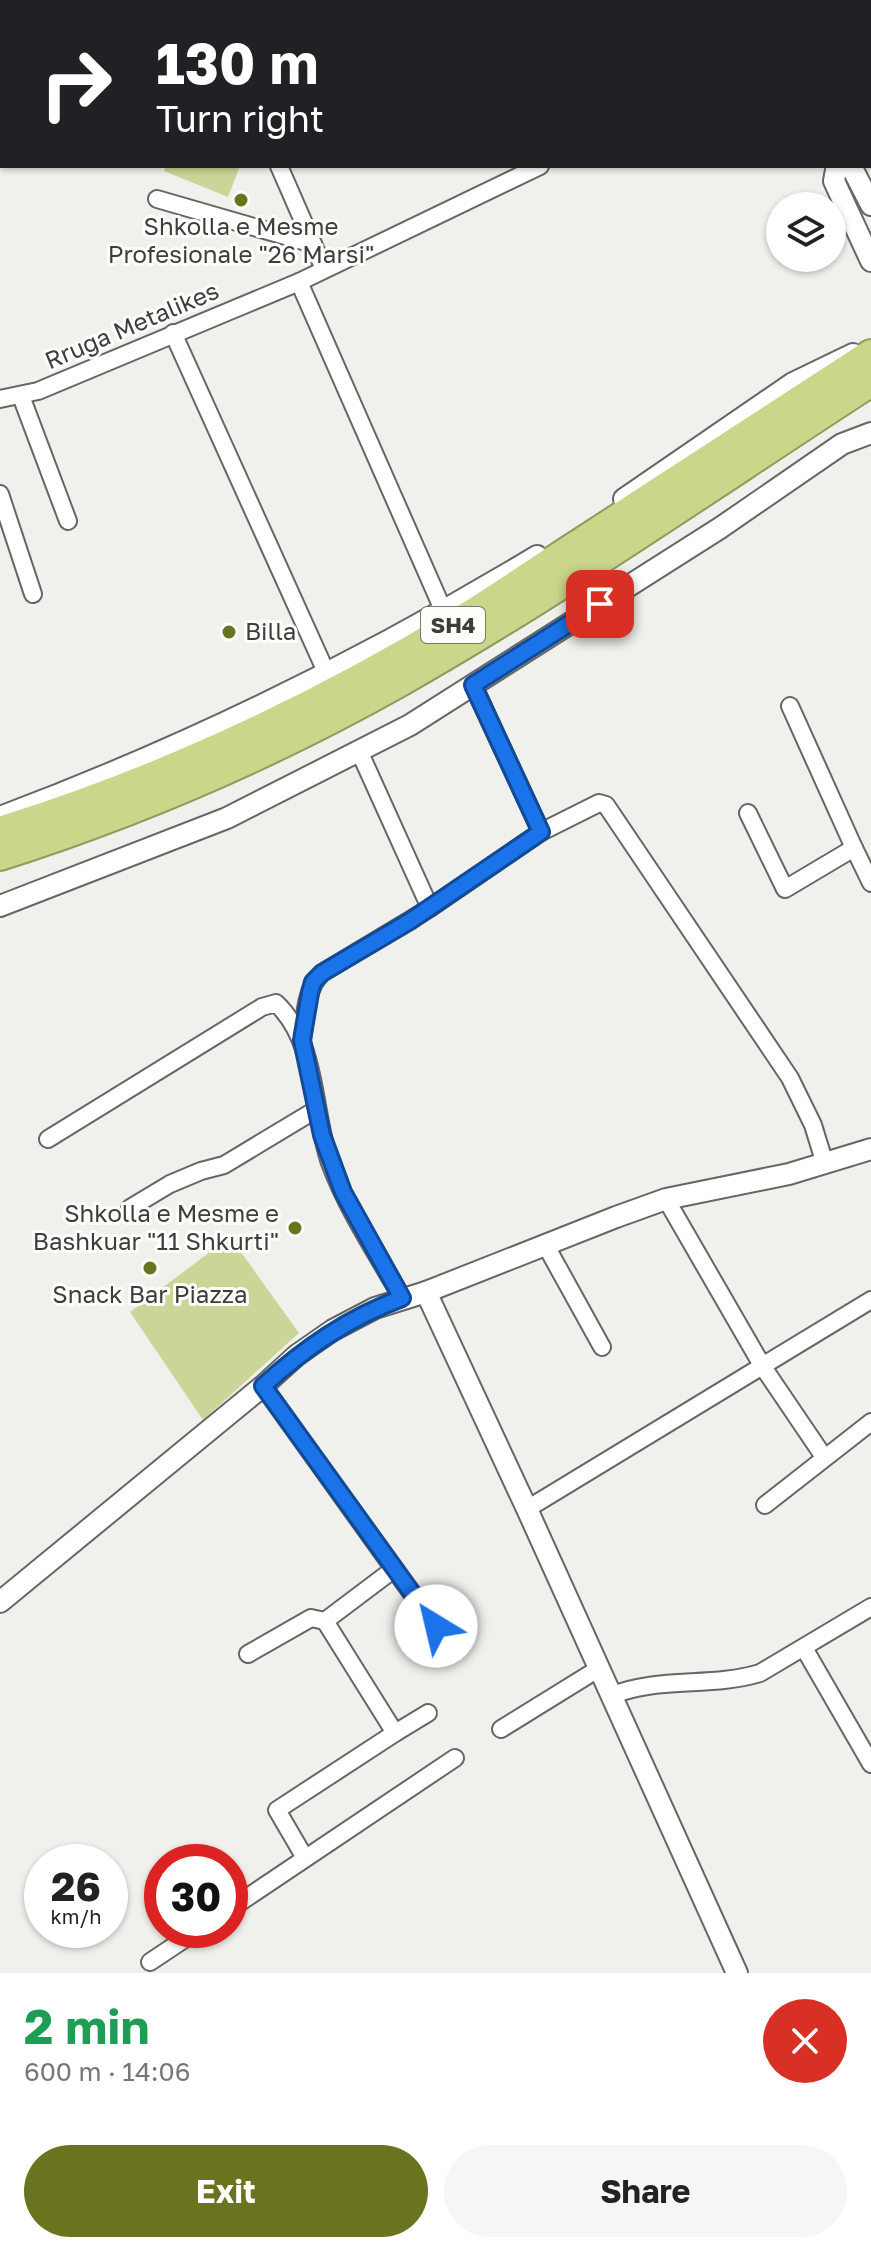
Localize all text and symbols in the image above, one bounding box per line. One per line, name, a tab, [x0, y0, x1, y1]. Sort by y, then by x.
text: 130 m	[156, 29, 318, 96]
icon: right	[24, 32, 128, 136]
text: Turn right	[156, 97, 324, 140]
marker: Shkolla e Mesme Profesionale "26 Marsi"	[232, 191, 250, 209]
map controls	[766, 192, 846, 272]
button: layers	[766, 192, 846, 272]
place label: Shkolla e Mesme Profesionale "26 Marsi"	[108, 211, 374, 268]
street label: Rruga Metalikes	[40, 275, 223, 374]
pin	[566, 570, 634, 638]
icon: arrive	[578, 582, 622, 626]
road number: SH4	[421, 607, 485, 643]
place label: Billa	[245, 616, 296, 645]
marker: Billa	[220, 623, 238, 641]
place label: Shkolla e Mesme e Bashkuar "11 Shkurti"	[33, 1198, 279, 1255]
marker: Shkolla e Mesme e Bashkuar "11 Shkurti"	[286, 1219, 304, 1237]
marker: Snack Bar Piazza	[141, 1259, 159, 1277]
place label: Snack Bar Piazza	[52, 1279, 248, 1308]
position arrow	[394, 1584, 478, 1668]
speed limit sign: 30	[144, 1844, 248, 1948]
text: 26	[51, 1862, 101, 1910]
text: km/h	[51, 1904, 101, 1928]
text: 2 min	[24, 1997, 149, 2055]
button: close	[763, 1999, 847, 2083]
text: 600 m · 14:06	[24, 2056, 190, 2087]
button: Exit	[24, 2145, 428, 2237]
button: Share	[444, 2145, 847, 2237]

